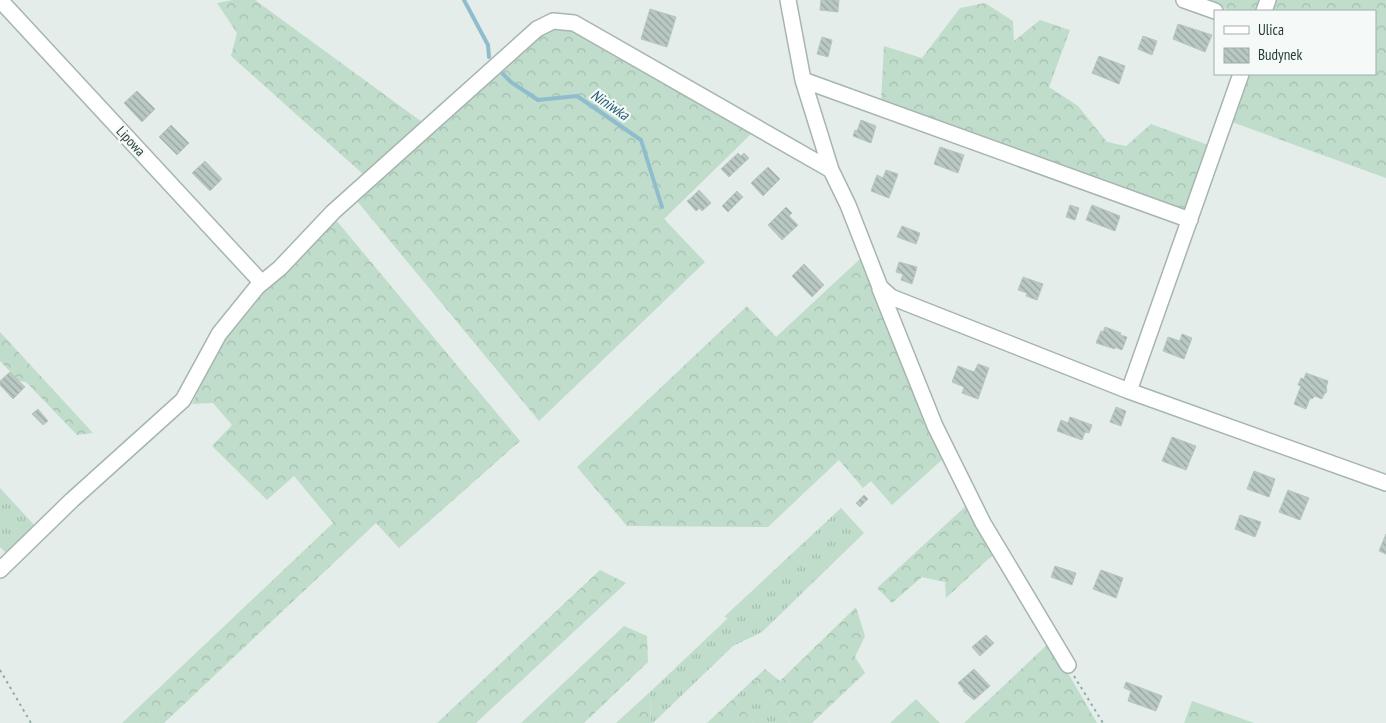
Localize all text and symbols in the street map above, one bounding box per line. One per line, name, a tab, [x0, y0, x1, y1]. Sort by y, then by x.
legend	[1214, 10, 1376, 75]
text: Ulica	[1258, 20, 1284, 39]
text: Budynek	[1258, 45, 1302, 64]
water label: Niniwka	[588, 85, 634, 125]
street label: Lipowa	[113, 122, 149, 160]

